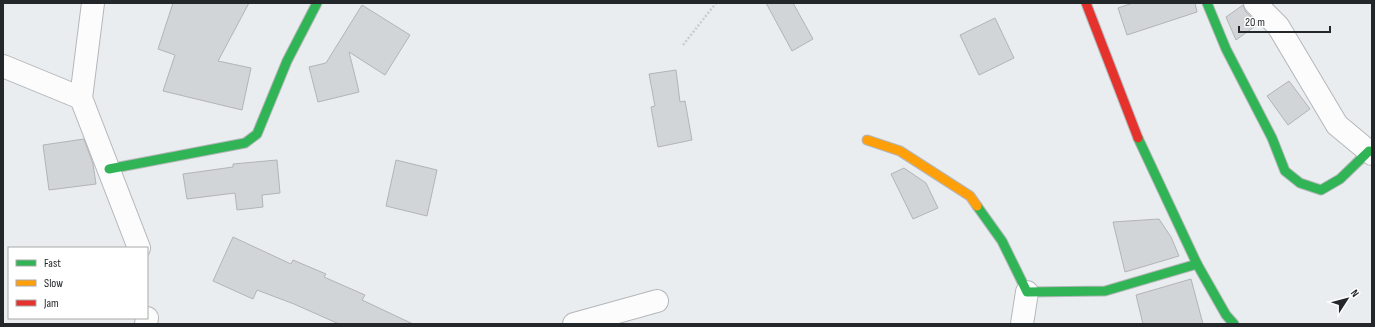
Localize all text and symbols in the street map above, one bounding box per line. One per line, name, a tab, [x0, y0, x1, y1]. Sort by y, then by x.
scale bar	[1239, 8, 1330, 34]
text: 20 m	[1245, 15, 1265, 30]
legend	[8, 247, 148, 319]
text: Fast	[44, 256, 61, 271]
text: Slow	[44, 276, 63, 291]
north arrow	[1327, 279, 1367, 319]
text: N	[1348, 287, 1362, 300]
text: Jam	[43, 296, 59, 311]

